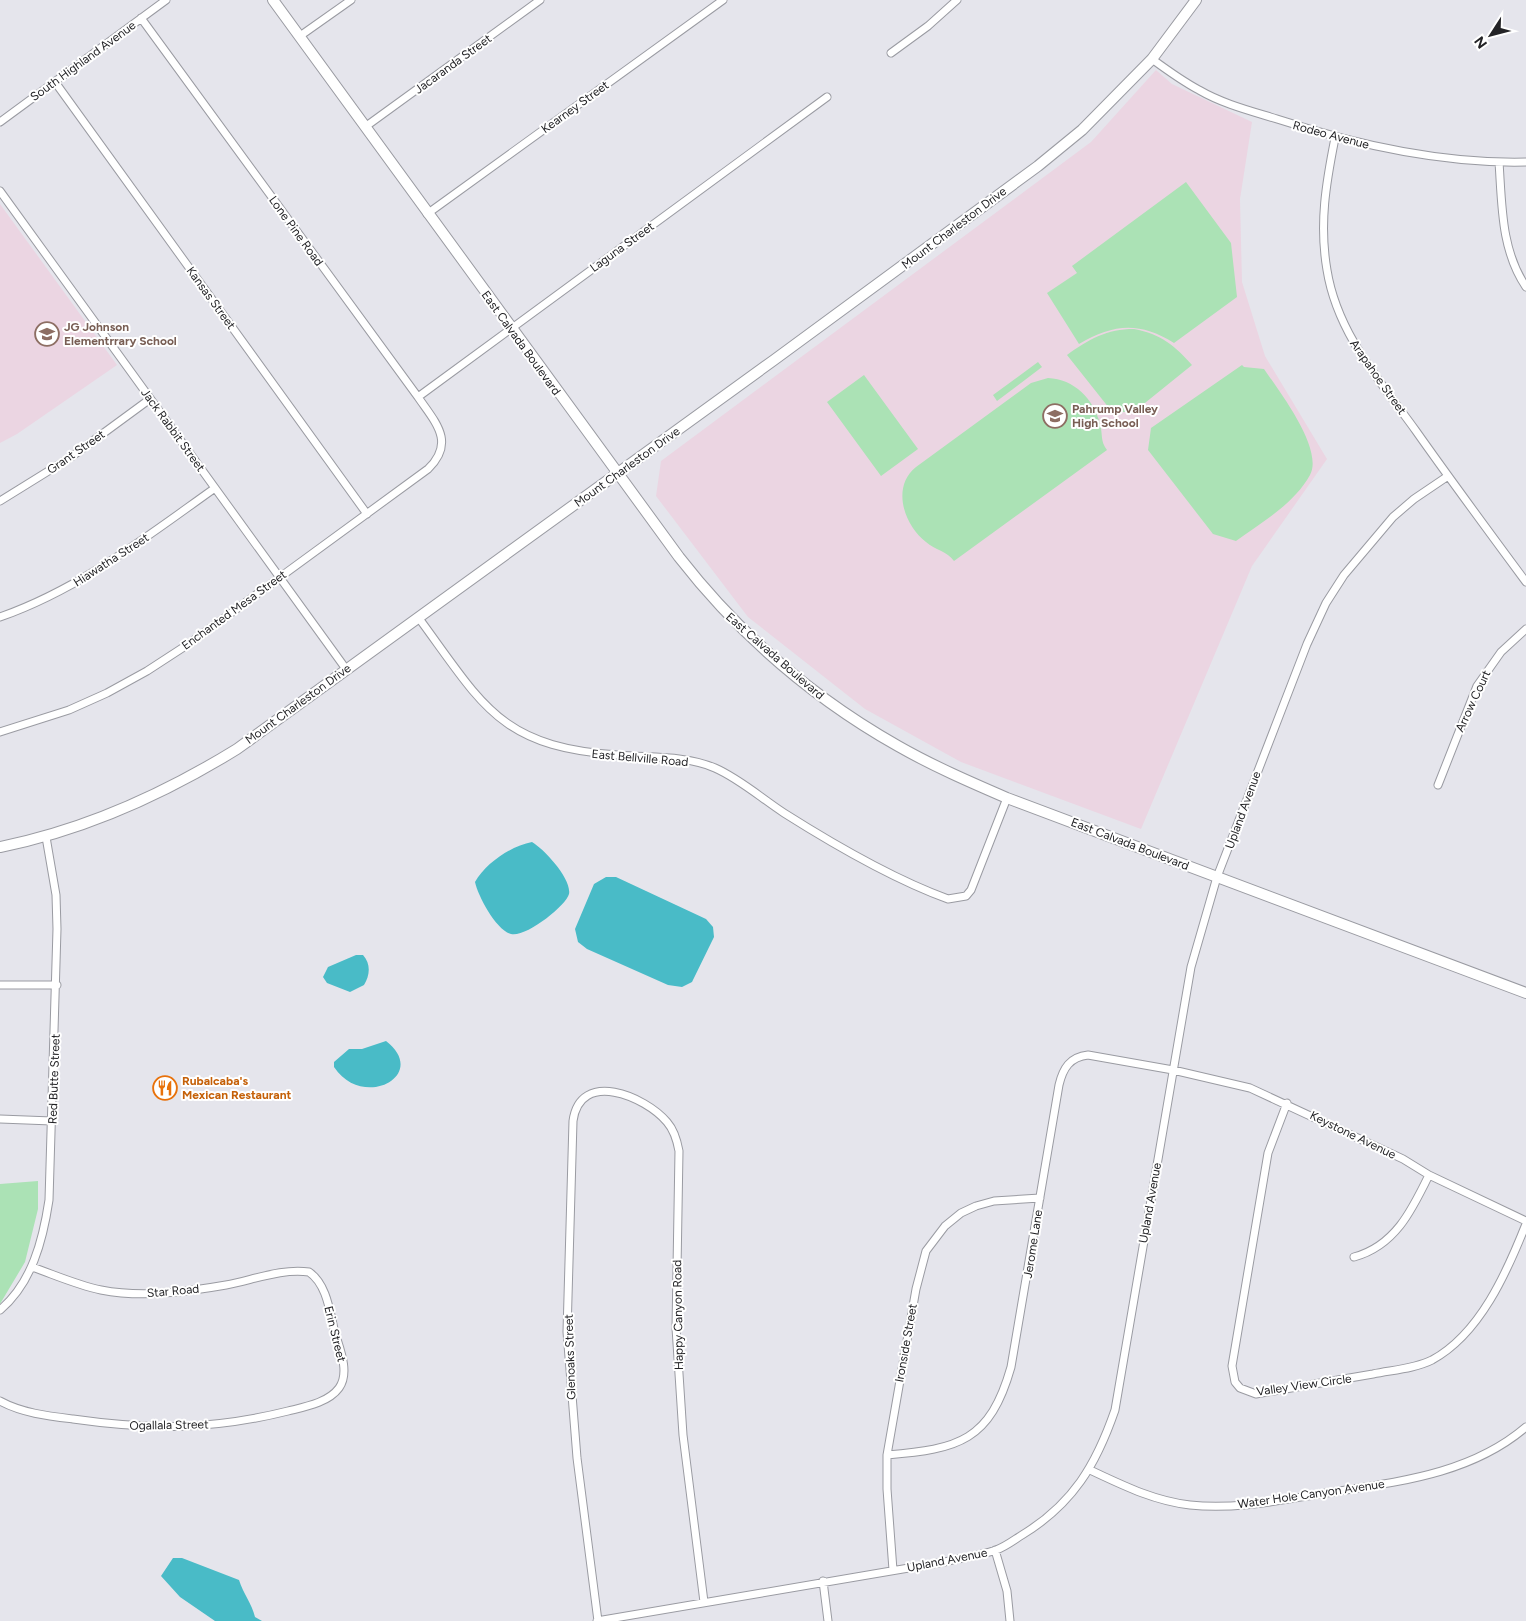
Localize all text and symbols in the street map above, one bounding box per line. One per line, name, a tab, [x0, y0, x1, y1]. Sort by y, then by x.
north arrow	[1466, 10, 1516, 60]
street label: South Highland Avenue	[28, 18, 139, 104]
street label: Jacaranda Street	[412, 31, 494, 97]
text: N	[1471, 33, 1491, 52]
street label: Kearney Street	[539, 78, 612, 136]
street label: Rodeo Avenue	[1291, 118, 1371, 152]
street label: Mount Charleston Drive	[899, 184, 1009, 272]
street label: Lone Pine Road	[266, 193, 326, 269]
street label: Laguna Street	[587, 219, 657, 275]
street label: Kansas Street	[184, 264, 239, 332]
street label: East Calvada Boulevard	[478, 288, 564, 398]
place label: JG Johnson Elementrrary School	[64, 320, 177, 348]
school or university icon: JG Johnson Elementrrary School	[34, 321, 60, 347]
street label: Arapahoe Street	[1347, 337, 1409, 418]
street label: Jack Rabbit Street	[138, 386, 208, 475]
place label: Pahrump Valley High School	[1072, 402, 1158, 430]
school or university icon: Pahrump Valley High School	[1042, 403, 1068, 429]
street label: Mount Charleston Drive	[571, 424, 683, 510]
street label: Grant Street	[45, 427, 108, 477]
street label: Hiawatha Street	[71, 530, 152, 590]
street label: Enchanted Mesa Street	[179, 567, 289, 653]
street label: East Calvada Boulevard	[723, 610, 827, 702]
street label: Mount Charleston Drive	[242, 661, 354, 747]
street label: Arrow Court	[1453, 668, 1494, 734]
street label: East Bellville Road	[591, 747, 689, 769]
street label: Upland Avenue	[1222, 769, 1264, 851]
street label: East Calvada Boulevard	[1069, 815, 1191, 873]
street label: Red Butte Street	[45, 1033, 63, 1124]
place label: Rubalcaba's Mexican Restaurant	[182, 1074, 292, 1102]
restaurant icon: Rubalcaba's Mexican Restaurant	[152, 1075, 178, 1101]
street label: Keystone Avenue	[1308, 1108, 1399, 1162]
street label: Upland Avenue	[1136, 1161, 1164, 1244]
street label: Jerome Lane	[1021, 1208, 1045, 1279]
street label: Happy Canyon Road	[670, 1260, 686, 1370]
street label: Star Road	[146, 1282, 200, 1300]
street label: Ironside Street	[892, 1302, 920, 1383]
street label: Erin Street	[321, 1305, 349, 1364]
street label: Glenoaks Street	[561, 1313, 578, 1400]
street label: Valley View Circle	[1256, 1371, 1353, 1399]
street label: Ogallala Street	[129, 1417, 209, 1433]
street label: Water Hole Canyon Avenue	[1237, 1477, 1386, 1511]
street label: Upland Avenue	[906, 1545, 989, 1575]

